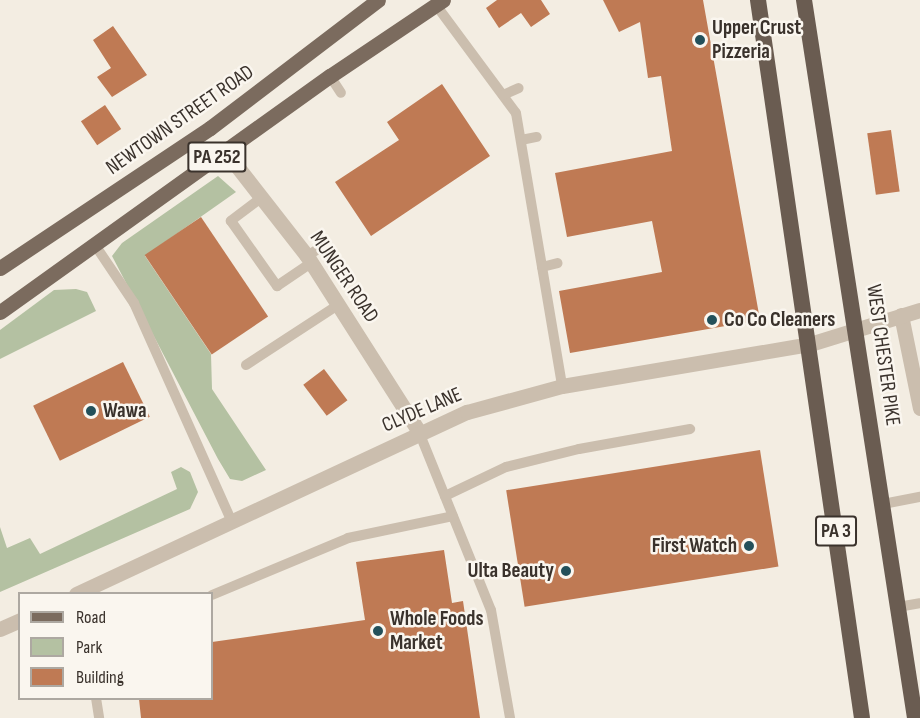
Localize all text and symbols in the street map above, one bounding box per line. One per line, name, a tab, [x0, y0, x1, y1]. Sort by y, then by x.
place label: Upper Crust Pizzeria	[712, 15, 801, 65]
marker: Upper Crust Pizzeria	[693, 33, 707, 47]
street label: NEWTOWN STREET ROAD	[101, 60, 259, 180]
road number: PA 252	[187, 140, 247, 174]
street label: MUNGER ROAD	[304, 226, 384, 328]
street label: WEST CHESTER PIKE	[861, 283, 905, 427]
place label: Co Co Cleaners	[724, 307, 835, 333]
marker: Co Co Cleaners	[705, 313, 719, 327]
street label: CLYDE LANE	[378, 382, 466, 438]
place label: Wawa	[103, 398, 147, 424]
marker: Wawa	[84, 404, 98, 418]
road number: PA 3	[815, 514, 857, 548]
place label: First Watch	[652, 533, 737, 559]
marker: First Watch	[742, 539, 756, 553]
place label: Ulta Beauty	[467, 558, 554, 584]
marker: Ulta Beauty	[559, 564, 573, 578]
legend	[18, 592, 213, 700]
place label: Whole Foods Market	[390, 606, 484, 656]
text: Road	[76, 607, 106, 628]
marker: Whole Foods Market	[371, 624, 385, 638]
text: Park	[76, 637, 102, 658]
text: Building	[76, 667, 124, 688]

